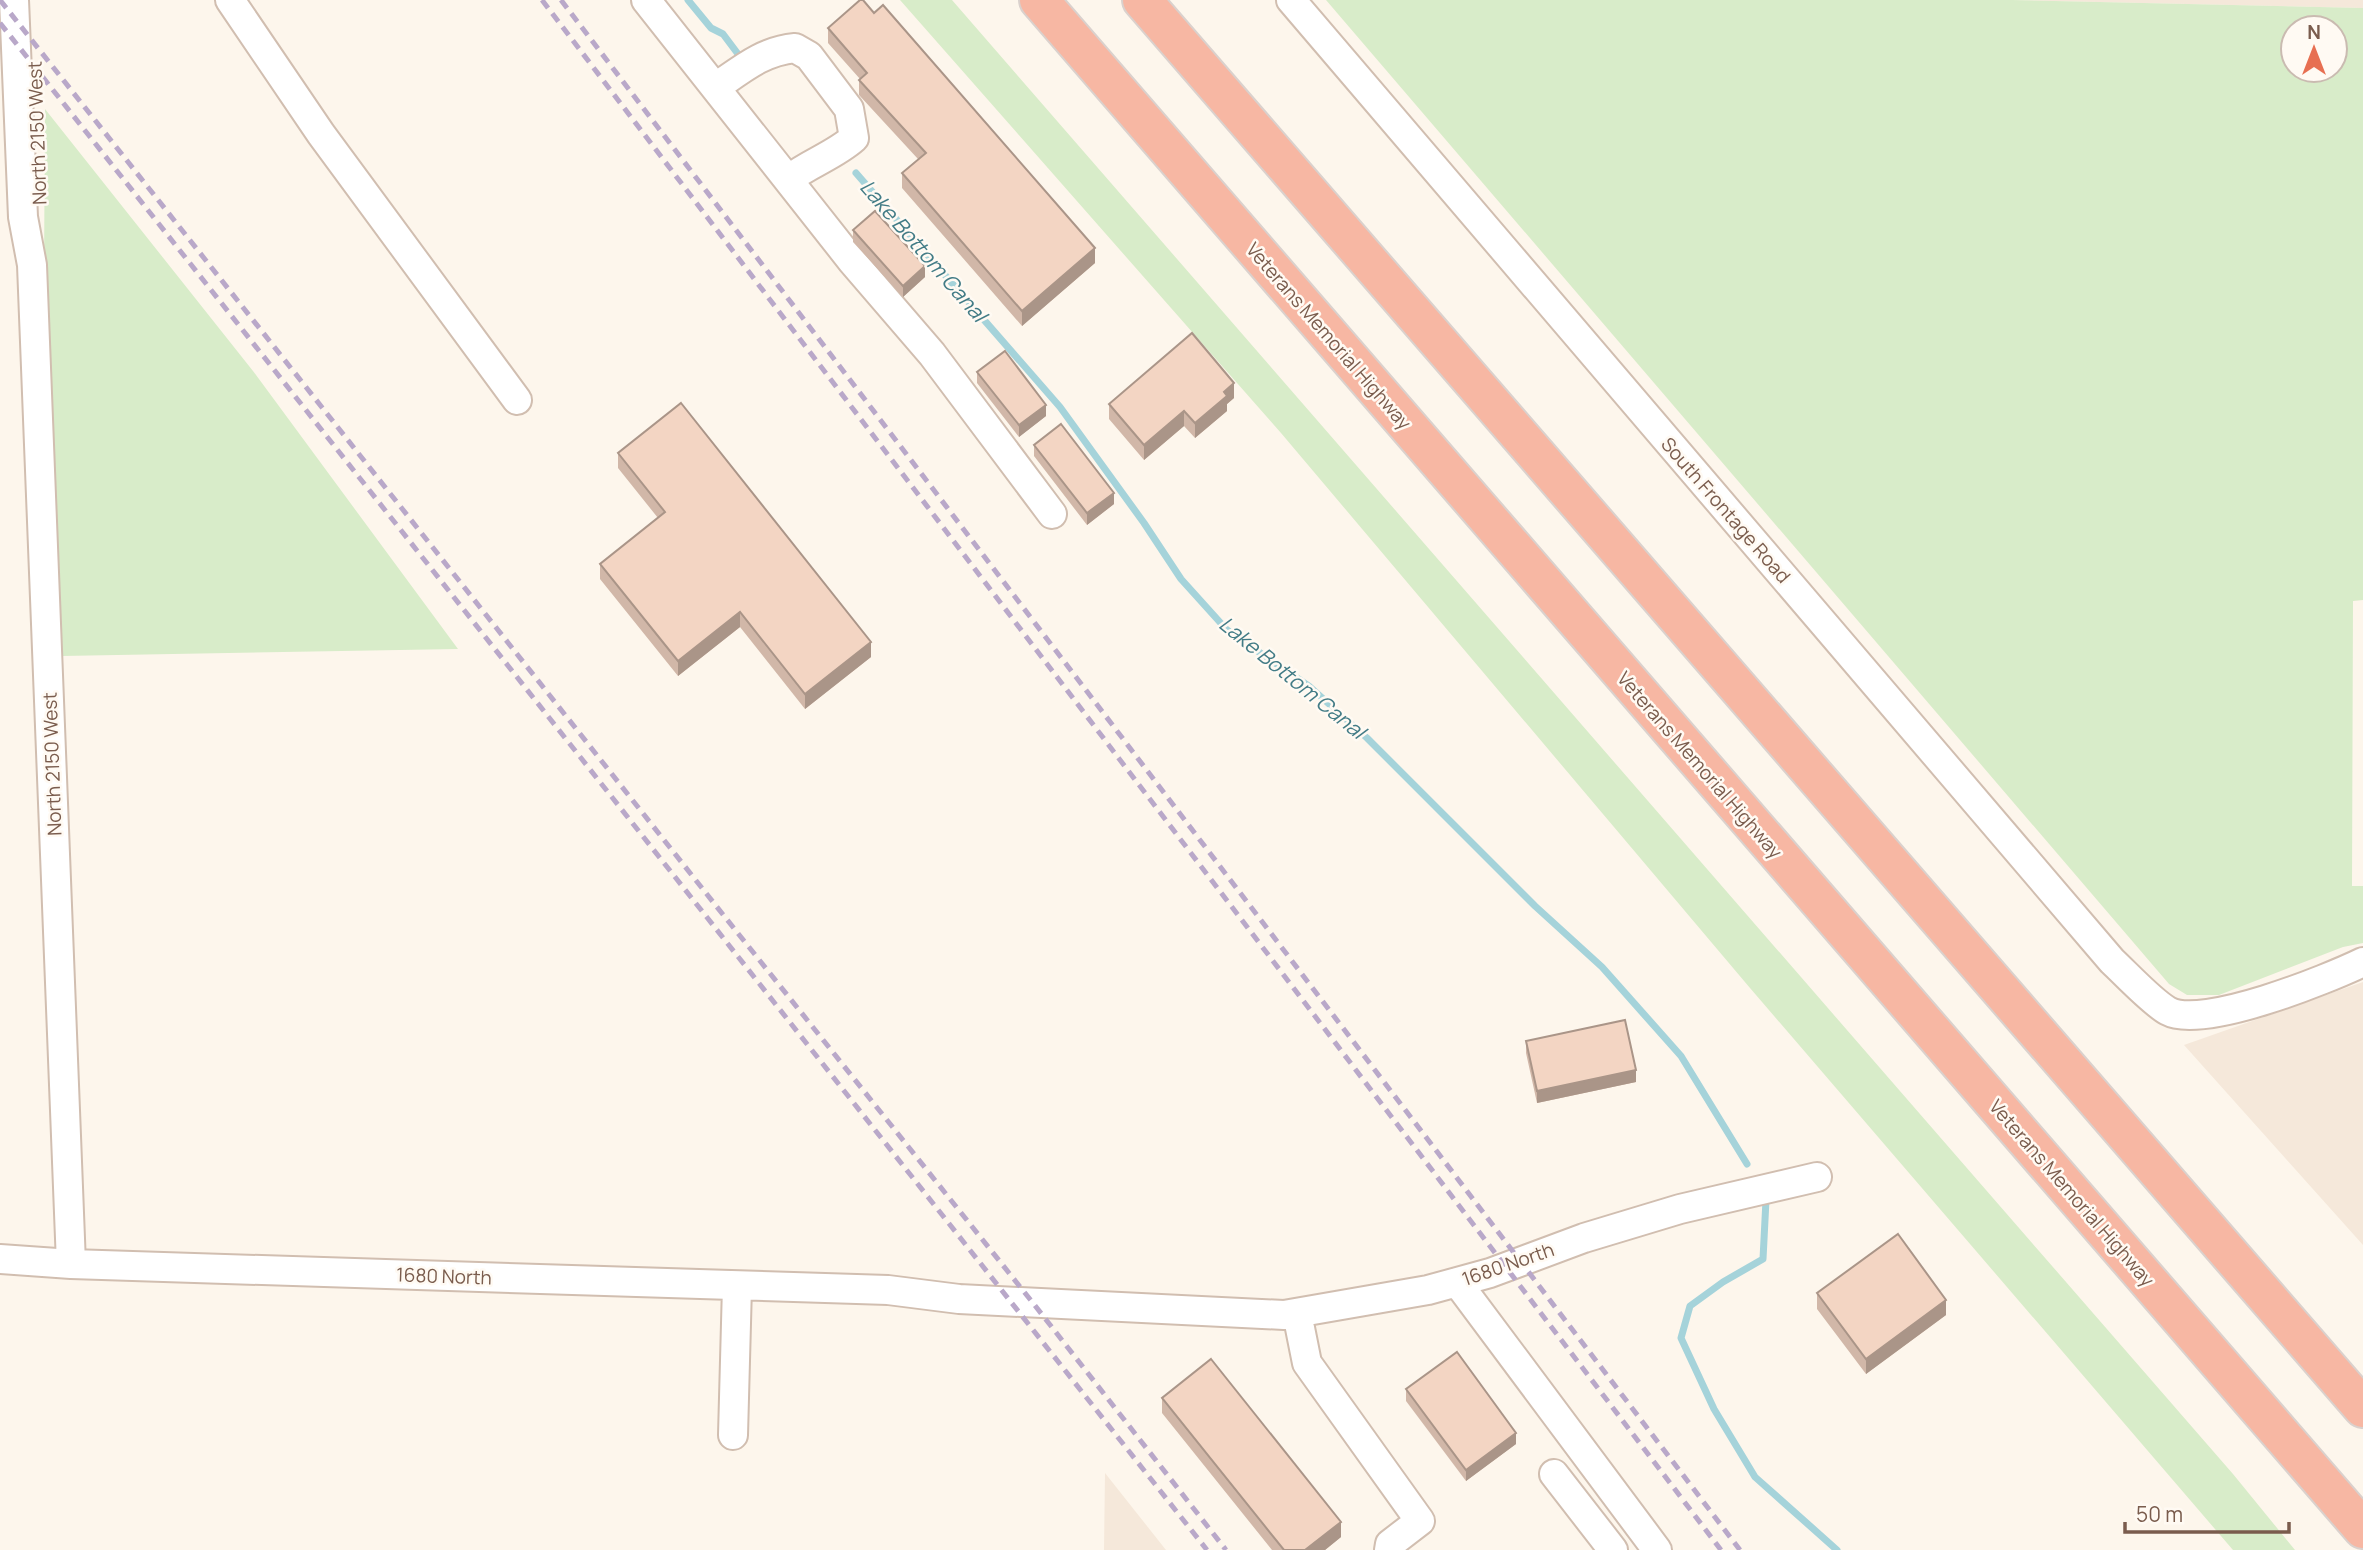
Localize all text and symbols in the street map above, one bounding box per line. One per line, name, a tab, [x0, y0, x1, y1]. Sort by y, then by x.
north arrow	[2279, 14, 2349, 84]
text: N	[2307, 19, 2321, 45]
street label: North 2150 West	[22, 61, 52, 205]
water label: Lake Bottom Canal	[854, 173, 995, 330]
street label: Veterans Memorial Highway	[1240, 237, 1418, 435]
street label: South Frontage Road	[1655, 432, 1797, 588]
water label: Lake Bottom Canal	[1214, 610, 1374, 747]
street label: Veterans Memorial Highway	[1611, 666, 1789, 864]
street label: North 2150 West	[37, 692, 67, 836]
street label: Veterans Memorial Highway	[1983, 1094, 2161, 1292]
street label: 1680 North	[1459, 1236, 1557, 1292]
street label: 1680 North	[396, 1261, 492, 1291]
scale bar	[2125, 1490, 2290, 1534]
text: 50 m	[2136, 1500, 2183, 1528]

